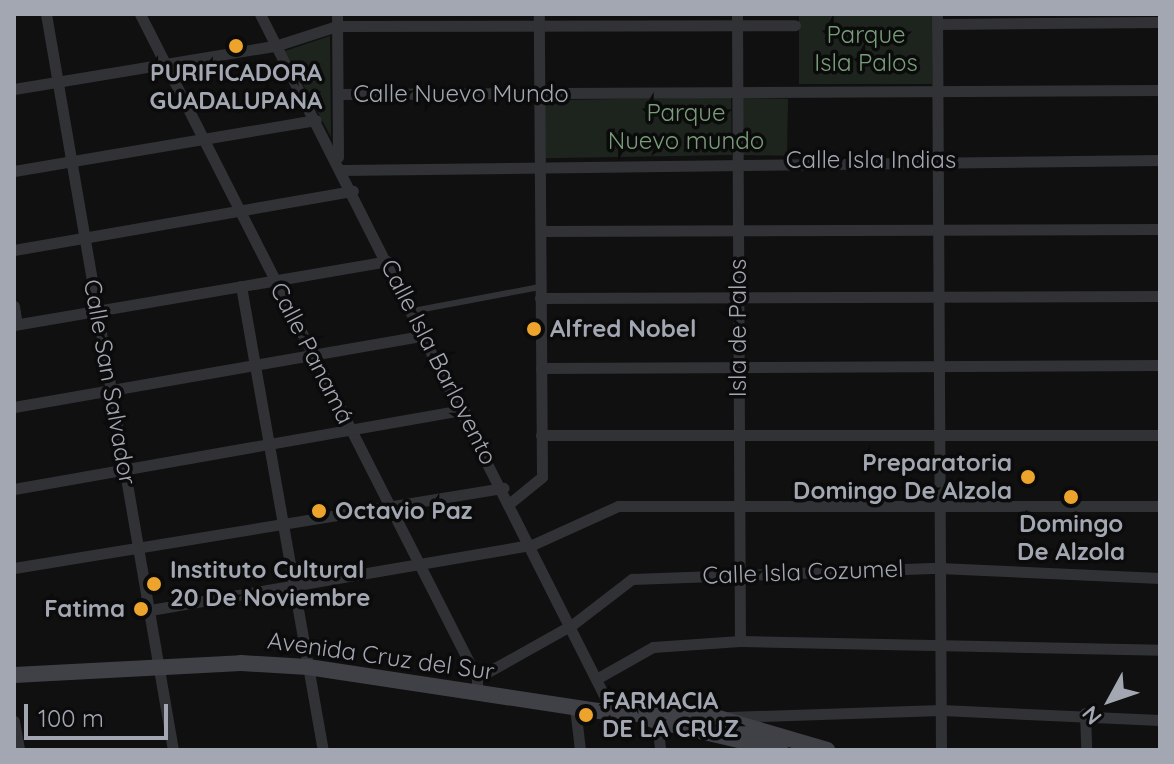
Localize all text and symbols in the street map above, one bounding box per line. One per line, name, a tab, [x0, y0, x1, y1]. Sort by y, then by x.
park label: Parque Isla Palos	[814, 21, 918, 77]
marker: PURIFICADORA GUADALUPANA	[227, 37, 245, 55]
place label: PURIFICADORA GUADALUPANA	[150, 59, 322, 115]
street label: Calle Nuevo Mundo	[353, 80, 569, 108]
park label: Parque Nuevo mundo	[608, 99, 764, 155]
street label: Calle Isla Indias	[786, 146, 956, 174]
street label: Calle Isla Barlovento	[375, 255, 503, 469]
street label: Isla de Palos	[724, 259, 752, 397]
street label: Calle San Salvador	[78, 277, 142, 487]
street label: Calle Panamá	[264, 278, 360, 428]
place label: Alfred Nobel	[550, 315, 696, 343]
marker: Alfred Nobel	[525, 320, 543, 338]
place label: Preparatoria Domingo De Alzola	[793, 449, 1012, 505]
marker: Preparatoria Domingo De Alzola	[1019, 468, 1037, 486]
marker: Domingo De Alzola	[1062, 488, 1080, 506]
place label: Octavio Paz	[335, 497, 472, 525]
marker: Octavio Paz	[310, 502, 328, 520]
place label: Domingo De Alzola	[1017, 510, 1125, 566]
street label: Calle Isla Cozumel	[702, 554, 904, 590]
place label: Instituto Cultural 20 De Noviembre	[170, 556, 370, 612]
marker: Instituto Cultural 20 De Noviembre	[145, 575, 163, 593]
place label: Fatima	[44, 595, 125, 623]
marker: Fatima	[132, 600, 150, 618]
street label: Avenida Cruz del Sur	[266, 626, 496, 686]
north arrow	[1070, 660, 1150, 740]
place label: FARMACIA DE LA CRUZ	[602, 687, 739, 743]
scale bar	[28, 688, 172, 738]
text: N	[1076, 700, 1108, 731]
text: 100 m	[38, 703, 104, 733]
marker: FARMACIA DE LA CRUZ	[577, 706, 595, 724]

